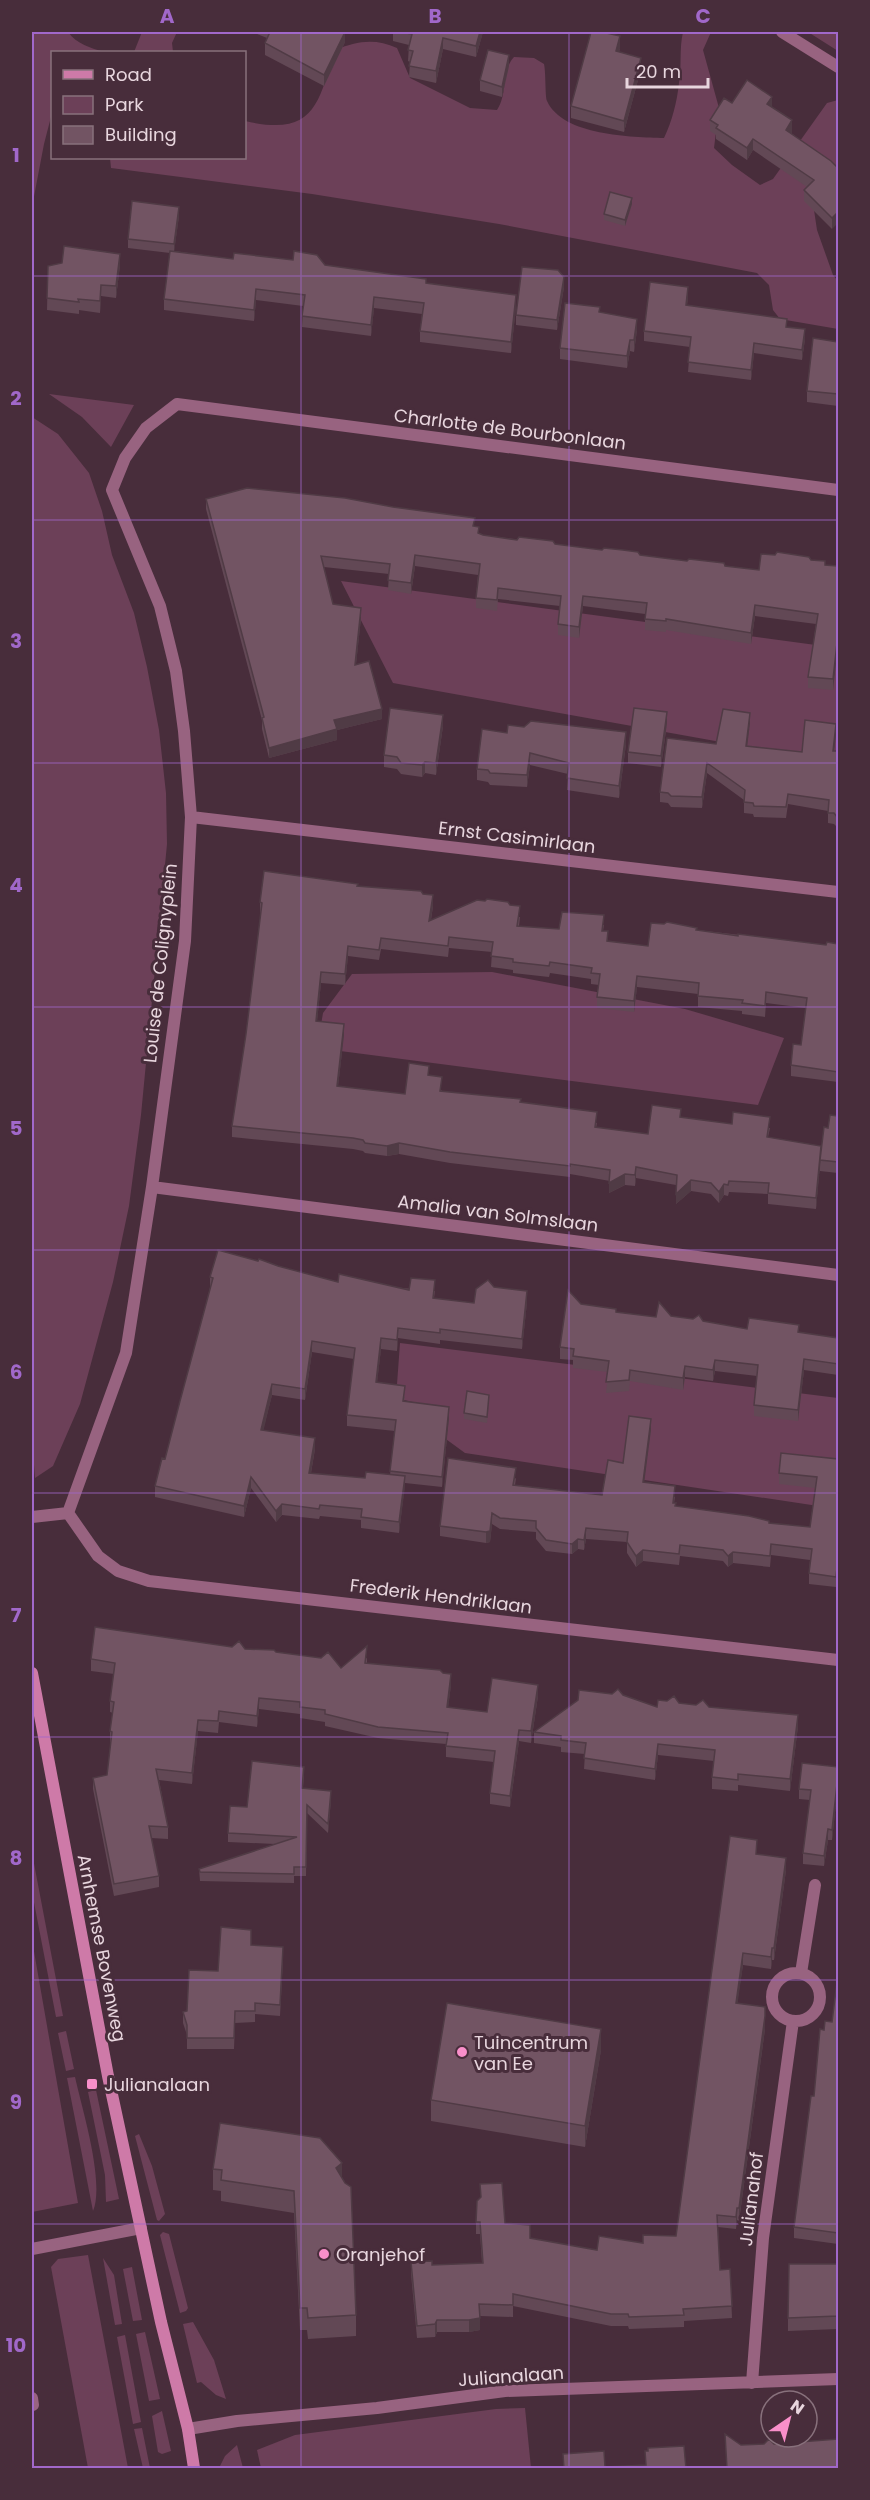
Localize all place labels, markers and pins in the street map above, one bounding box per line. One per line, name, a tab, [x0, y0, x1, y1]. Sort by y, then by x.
place label: Tuincentrum van Ee	[474, 2030, 588, 2076]
marker: Tuincentrum van Ee	[455, 2045, 469, 2059]
place label: Julianalaan	[104, 2072, 210, 2097]
marker: Julianalaan	[85, 2077, 99, 2091]
place label: Oranjehof	[336, 2242, 425, 2267]
marker: Oranjehof	[317, 2247, 331, 2261]

